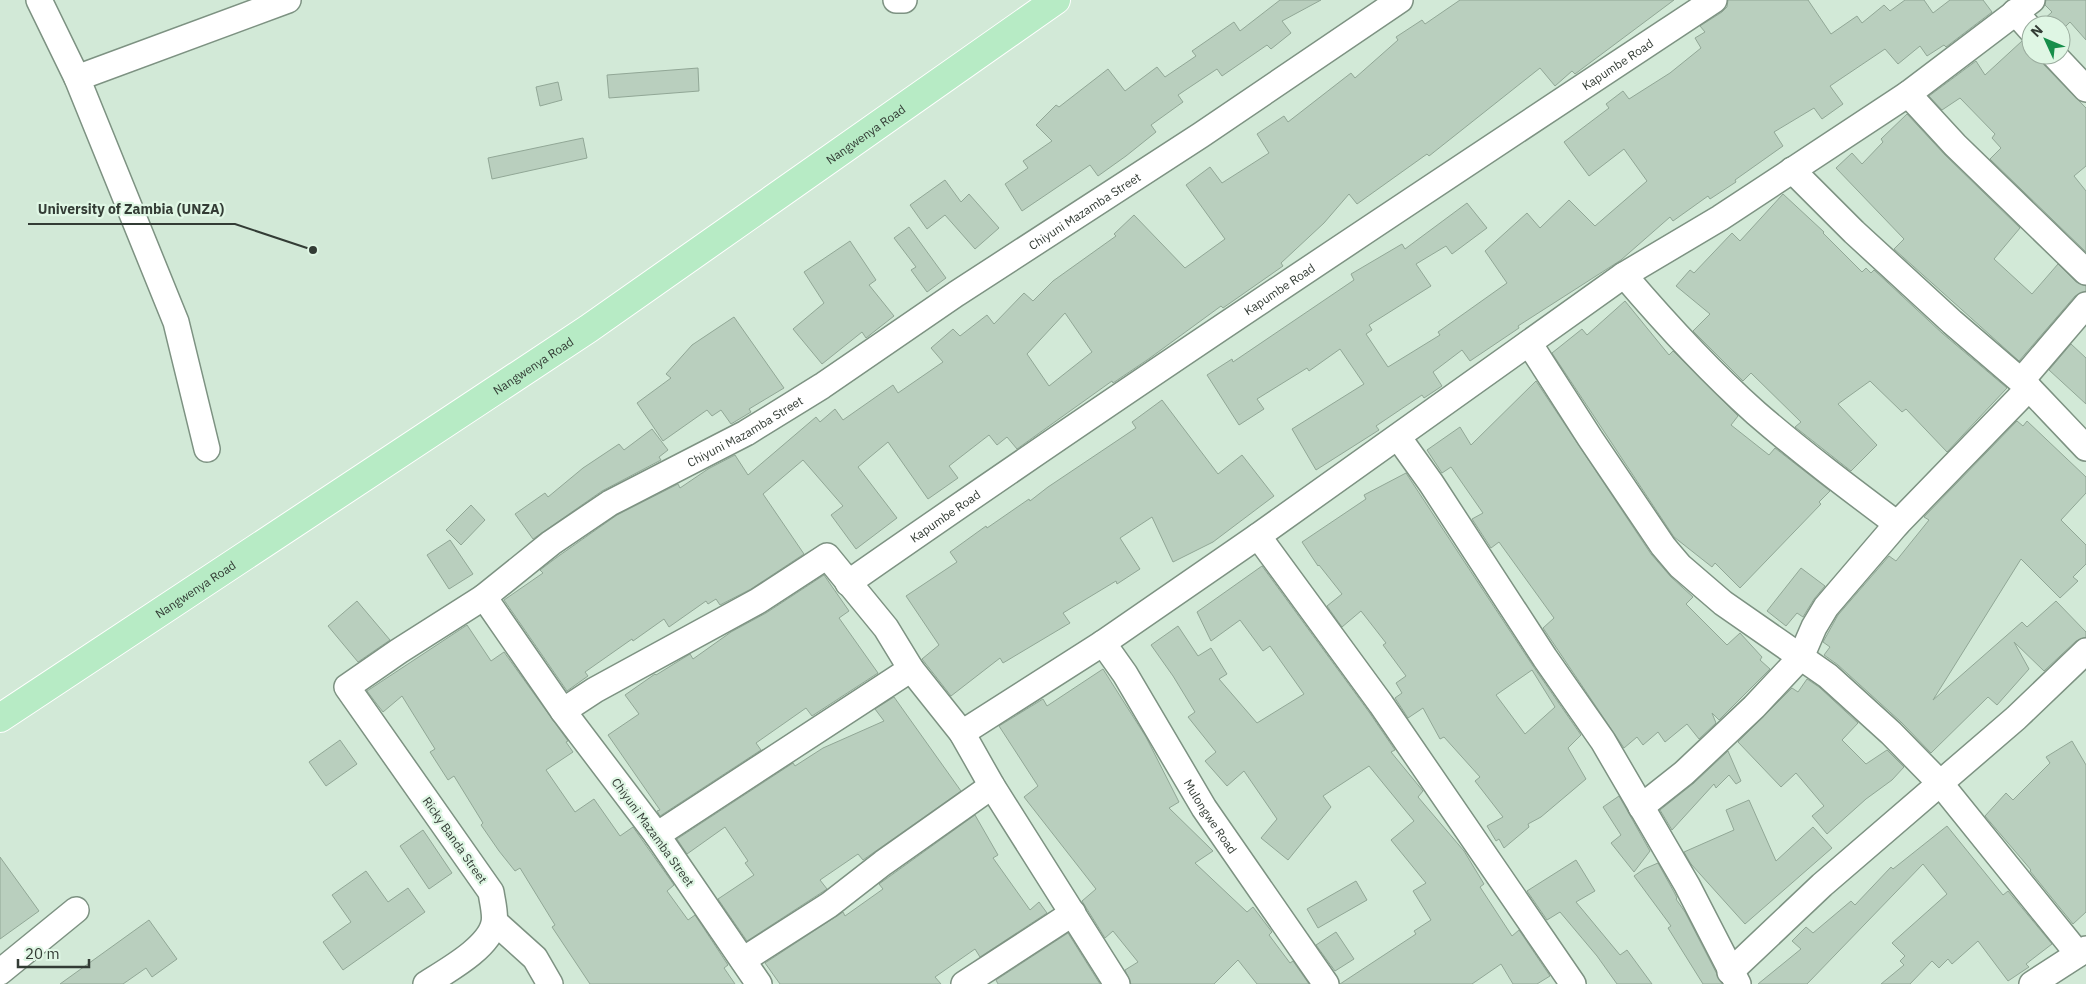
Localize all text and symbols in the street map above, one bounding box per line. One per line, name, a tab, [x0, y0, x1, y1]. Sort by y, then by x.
north arrow	[2021, 15, 2071, 65]
text: N	[2027, 21, 2047, 41]
street label: Kapumbe Road	[1579, 35, 1656, 93]
street label: Nangwenya Road	[823, 101, 908, 167]
street label: Chiyuni Mazamba Street	[1025, 169, 1143, 253]
callout: University of Zambia (UNZA)	[28, 195, 235, 224]
text: University of Zambia (UNZA)	[38, 200, 225, 218]
street label: Kapumbe Road	[1241, 260, 1318, 318]
street label: Nangwenya Road	[490, 333, 576, 397]
street label: Chiyuni Mazamba Street	[684, 392, 805, 470]
street label: Kapumbe Road	[907, 486, 983, 545]
street label: Nangwenya Road	[152, 557, 238, 621]
street label: Chiyuni Mazamba Street	[609, 775, 697, 889]
street label: Mulongwe Road	[1181, 776, 1241, 856]
street label: Ricky Banda Street	[420, 794, 490, 886]
scale bar	[18, 936, 89, 968]
text: 20 m	[25, 944, 60, 963]

